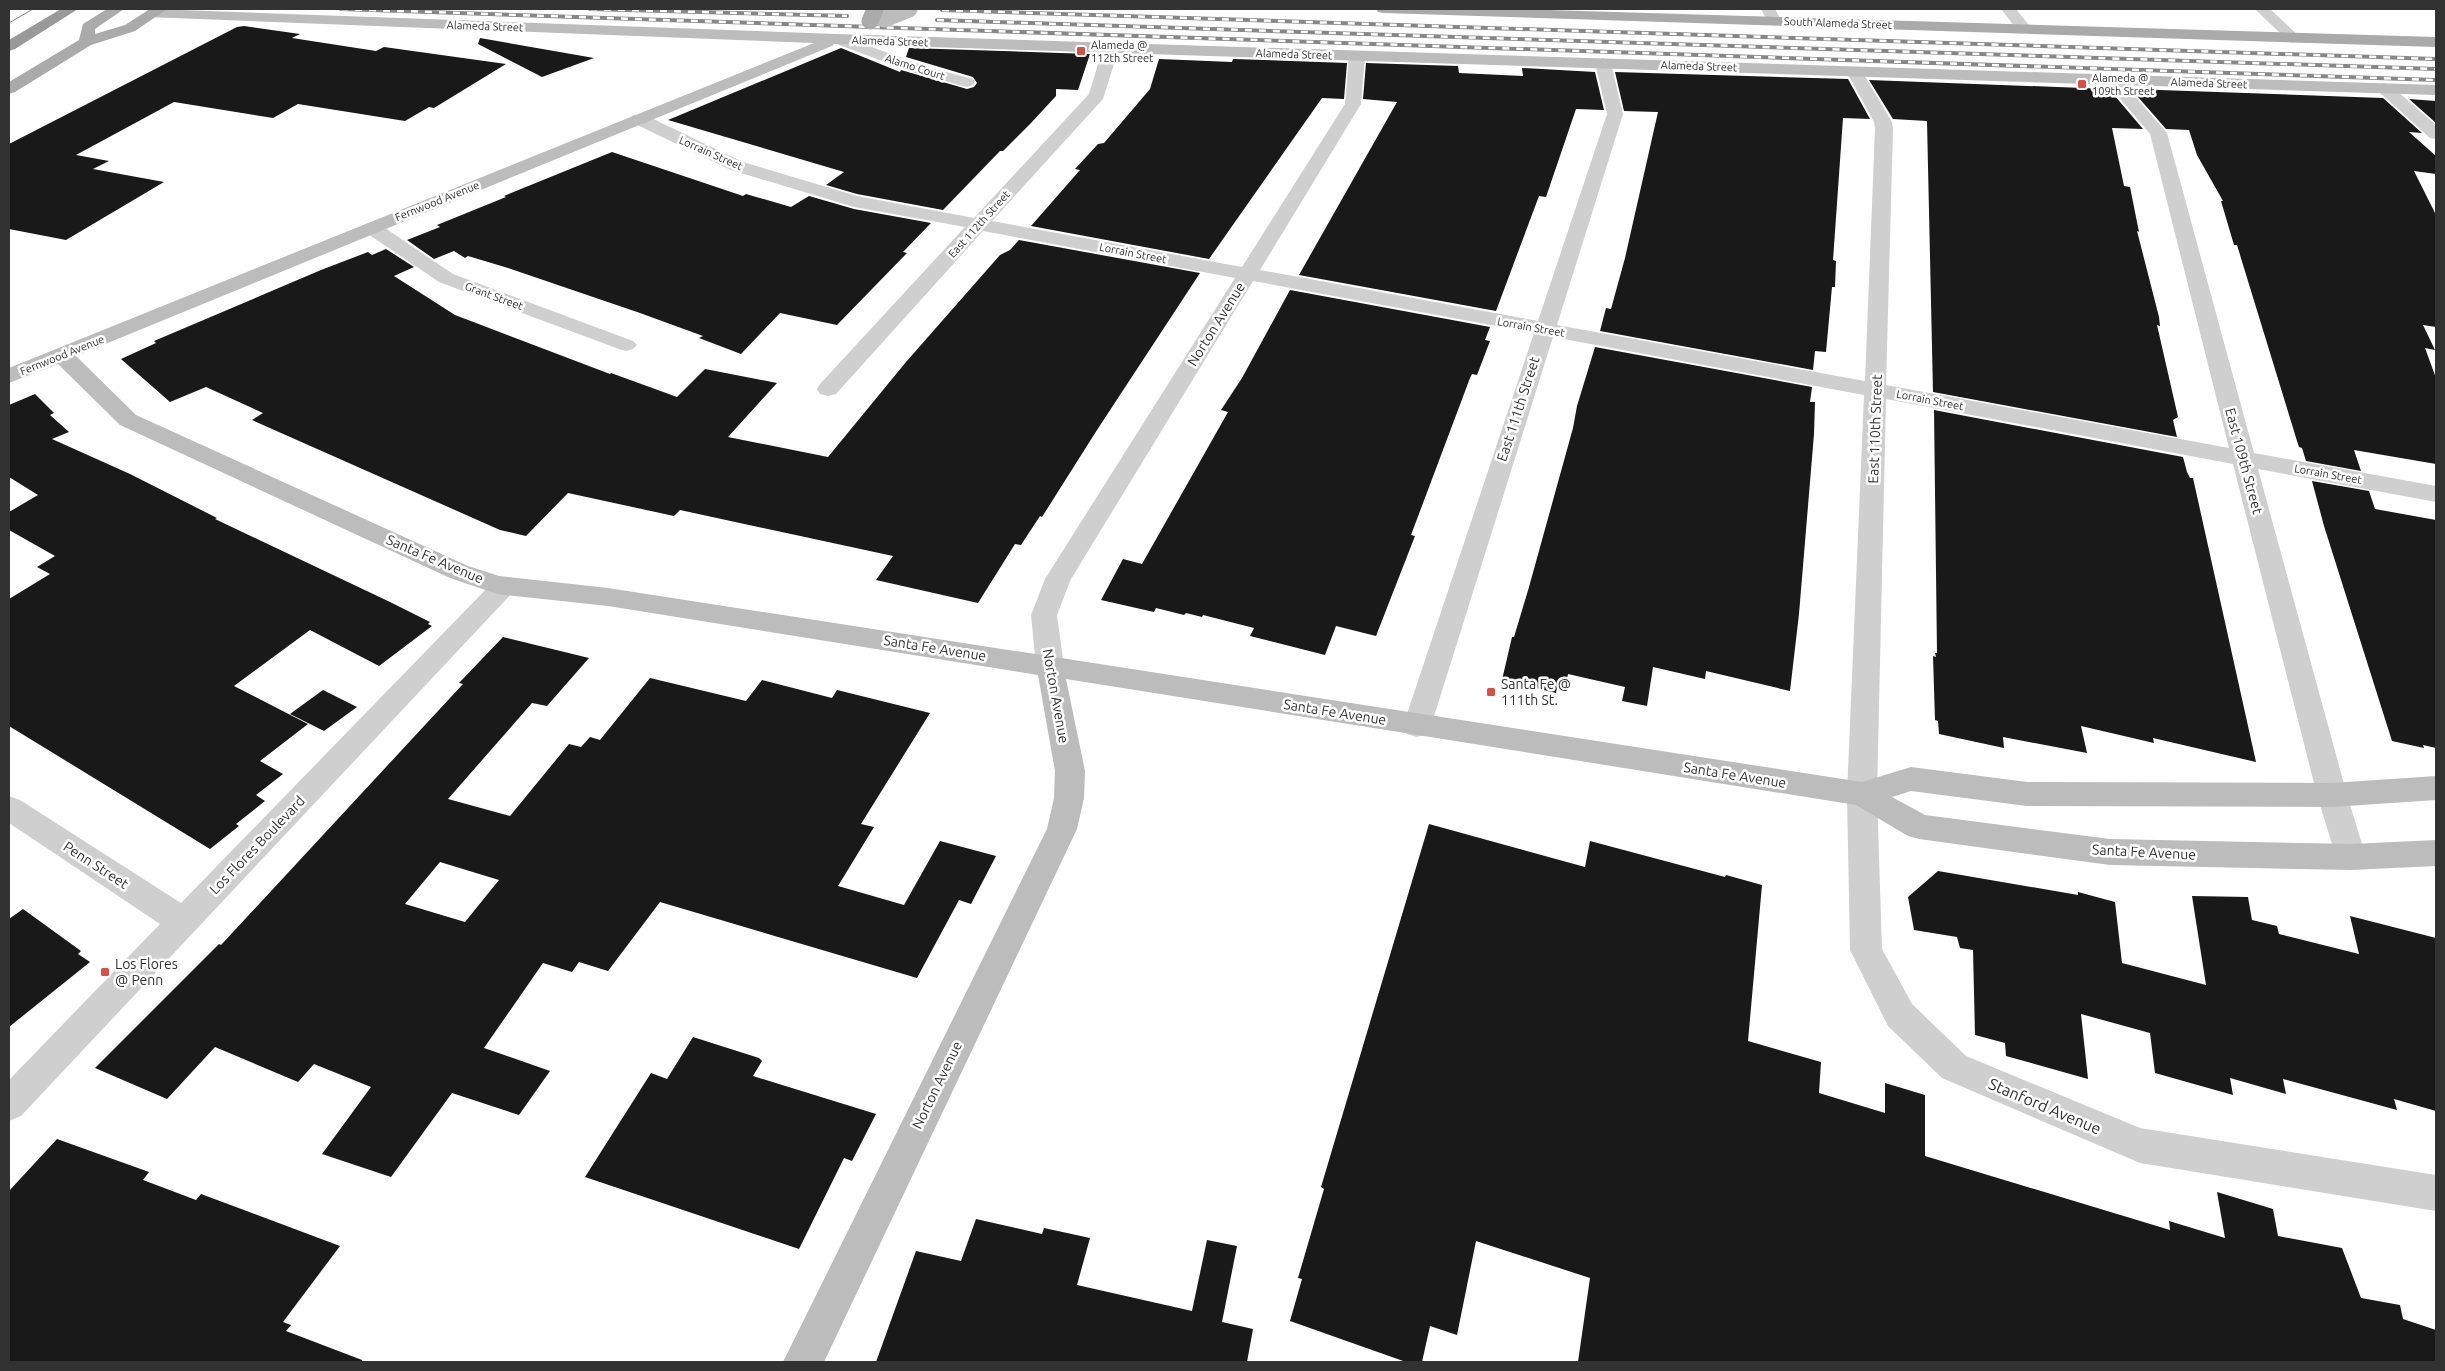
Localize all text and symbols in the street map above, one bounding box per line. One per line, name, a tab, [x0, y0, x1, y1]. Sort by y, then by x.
street label: South Alameda Street	[1784, 15, 1893, 31]
street label: Alameda Street	[447, 19, 524, 33]
street label: Alameda Street	[852, 34, 929, 48]
place label: Alameda @ 112th Street	[1091, 39, 1154, 64]
marker: Alameda @ 112th Street	[1075, 45, 1087, 57]
street label: Alameda Street	[1256, 47, 1333, 61]
street label: Alamo Court	[884, 52, 947, 83]
street label: Alameda Street	[1661, 59, 1738, 73]
place label: Alameda @ 109th Street	[2092, 72, 2155, 97]
street label: Alameda Street	[2171, 76, 2248, 90]
marker: Alameda @ 109th Street	[2076, 78, 2088, 90]
street label: Lorrain Street	[677, 134, 745, 173]
street label: Fernwood Avenue	[393, 179, 481, 223]
street label: East 112th Street	[946, 188, 1013, 260]
street label: Lorrain Street	[1098, 241, 1168, 266]
street label: Norton Avenue	[1184, 279, 1248, 369]
street label: Grant Street	[463, 280, 525, 312]
street label: Lorrain Street	[1496, 315, 1566, 339]
street label: Fernwood Avenue	[18, 333, 106, 377]
street label: East 111th Street	[1494, 354, 1543, 463]
street label: East 110th Street	[1865, 374, 1885, 484]
street label: Lorrain Street	[1895, 388, 1965, 413]
street label: East 109th Street	[2222, 406, 2266, 516]
street label: Lorrain Street	[2293, 462, 2363, 486]
street label: Santa Fe Avenue	[384, 531, 486, 587]
street label: Santa Fe Avenue	[882, 632, 988, 664]
street label: Norton Avenue	[1040, 648, 1072, 744]
place label: Santa Fe @ 111th St.	[1501, 676, 1571, 708]
marker: Santa Fe @ 111th St.	[1485, 686, 1497, 698]
street label: Santa Fe Avenue	[1282, 696, 1388, 728]
street label: Santa Fe Avenue	[1682, 759, 1788, 791]
street label: Los Flores Boulevard	[206, 793, 308, 897]
street label: Penn Street	[61, 838, 132, 892]
street label: Santa Fe Avenue	[2092, 841, 2196, 863]
place label: Los Flores @ Penn	[115, 956, 178, 988]
marker: Los Flores @ Penn	[99, 966, 111, 978]
street label: Norton Avenue	[909, 1039, 965, 1131]
street label: Stanford Avenue	[1986, 1074, 2104, 1138]

